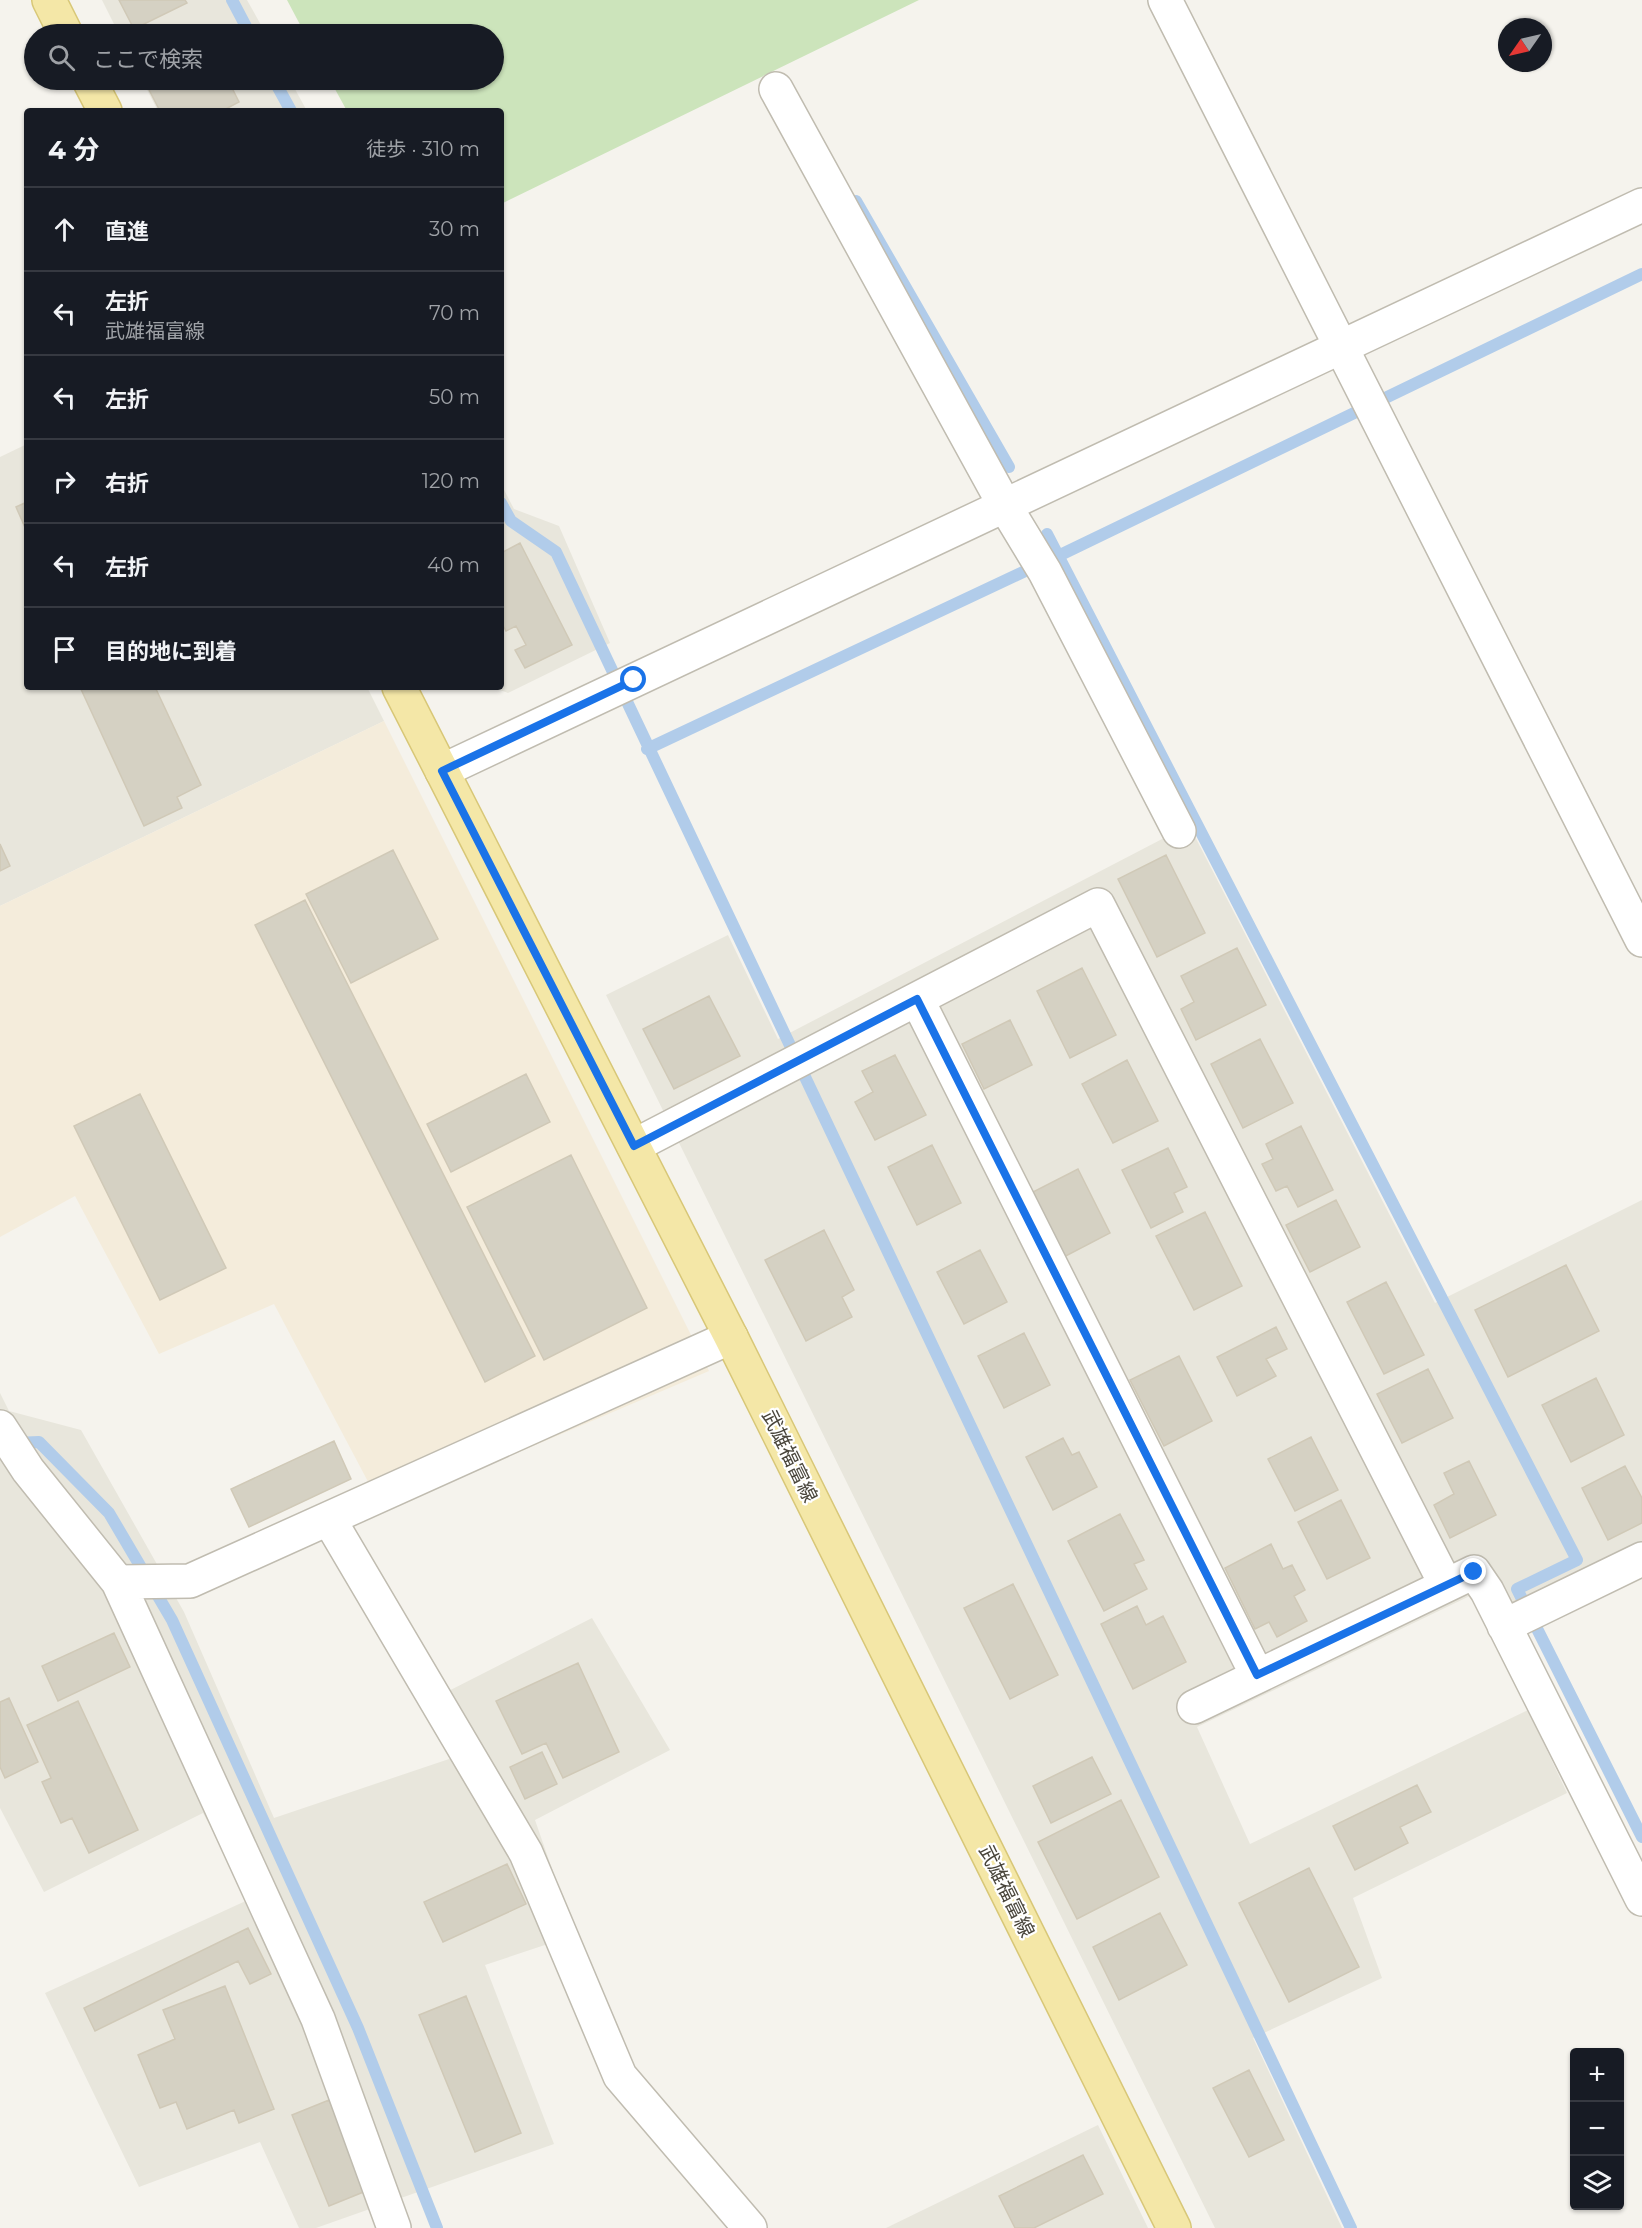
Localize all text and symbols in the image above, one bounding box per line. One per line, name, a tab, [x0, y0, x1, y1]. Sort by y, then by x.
north arrow	[1498, 18, 1552, 72]
search box	[24, 24, 504, 90]
icon: search	[45, 41, 78, 74]
text: ここで検索	[93, 46, 203, 73]
text: 4 分	[48, 134, 99, 166]
text: 徒歩 · 310 m	[366, 137, 480, 161]
icon: ahead	[48, 213, 81, 246]
text: 30 m	[429, 217, 480, 241]
text: 直進	[105, 218, 149, 245]
text: 左折	[105, 288, 149, 315]
icon: left	[48, 297, 81, 330]
text: 70 m	[429, 301, 480, 325]
text: 武雄福富線	[105, 319, 205, 343]
icon: left	[48, 381, 81, 414]
text: 50 m	[429, 385, 480, 409]
text: 左折	[105, 386, 149, 413]
icon: right	[48, 465, 81, 498]
text: 120 m	[422, 469, 480, 493]
text: 右折	[105, 470, 149, 497]
icon: left	[48, 549, 81, 582]
text: 40 m	[427, 553, 480, 577]
text: 左折	[105, 554, 149, 581]
icon: arrive	[48, 633, 81, 666]
text: 目的地に到着	[105, 638, 237, 665]
route start	[620, 666, 646, 692]
street label: 武雄福富線	[757, 1406, 823, 1506]
route end	[1460, 1558, 1486, 1584]
street label: 武雄福富線	[974, 1841, 1040, 1941]
map controls	[1570, 2048, 1624, 2210]
button: +	[1570, 2048, 1624, 2102]
button: −	[1570, 2102, 1624, 2156]
button: layers	[1570, 2156, 1624, 2210]

